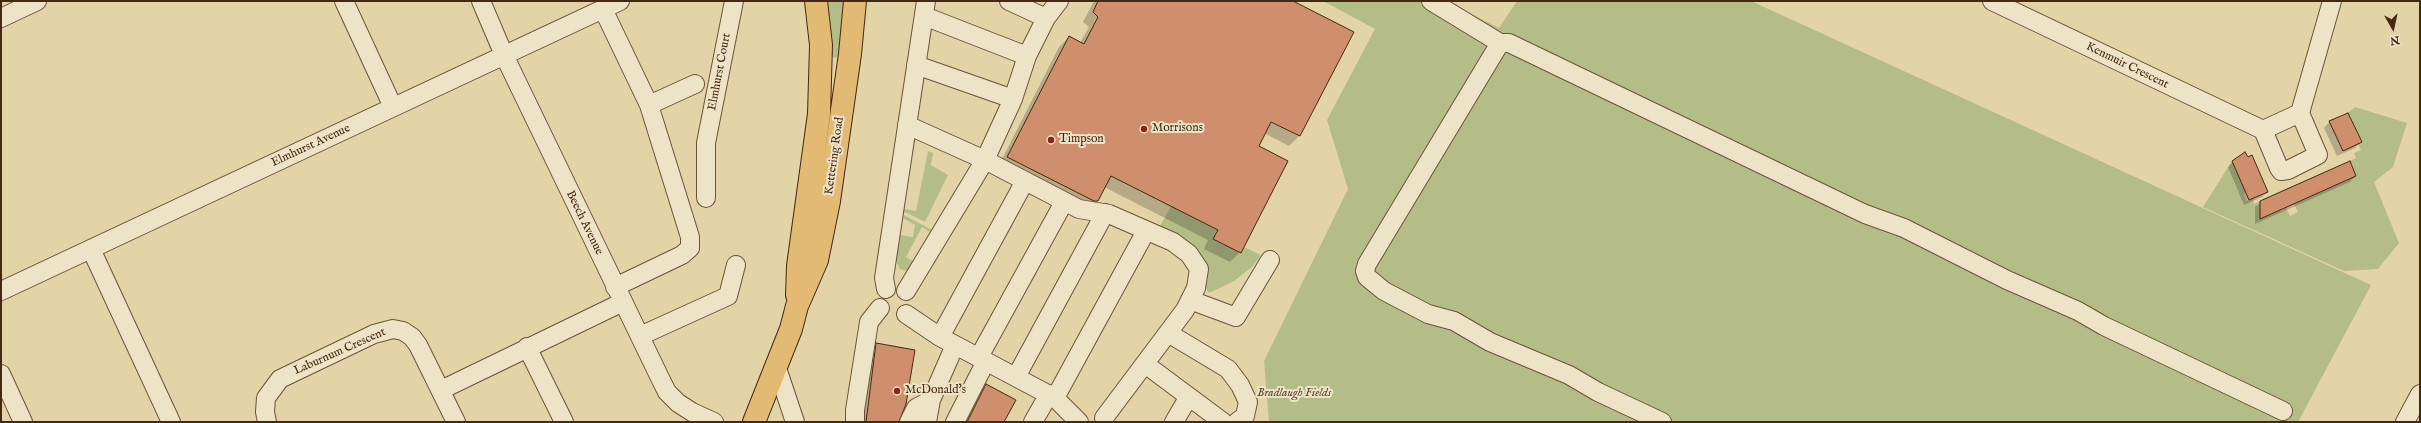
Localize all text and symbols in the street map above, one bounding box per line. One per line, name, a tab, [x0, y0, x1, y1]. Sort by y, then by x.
north arrow	[2373, 8, 2413, 48]
street label: Elmhurst Court	[705, 32, 735, 112]
text: N	[2389, 32, 2401, 48]
street label: Kenmuir Crescent	[2083, 40, 2171, 92]
street label: Kettering Road	[822, 116, 848, 196]
street label: Elmhurst Avenue	[269, 121, 353, 171]
place label: Morrisons	[1152, 122, 1203, 136]
marker: Morrisons	[1139, 124, 1149, 134]
place label: Timpson	[1059, 133, 1104, 147]
marker: Timpson	[1046, 135, 1056, 145]
street label: Beech Avenue	[562, 188, 606, 258]
street label: Laburnum Crescent	[292, 325, 388, 379]
place label: McDonald's	[905, 384, 966, 398]
marker: McDonald's	[892, 386, 902, 396]
park label: Bradlaugh Fields	[1257, 387, 1331, 401]

